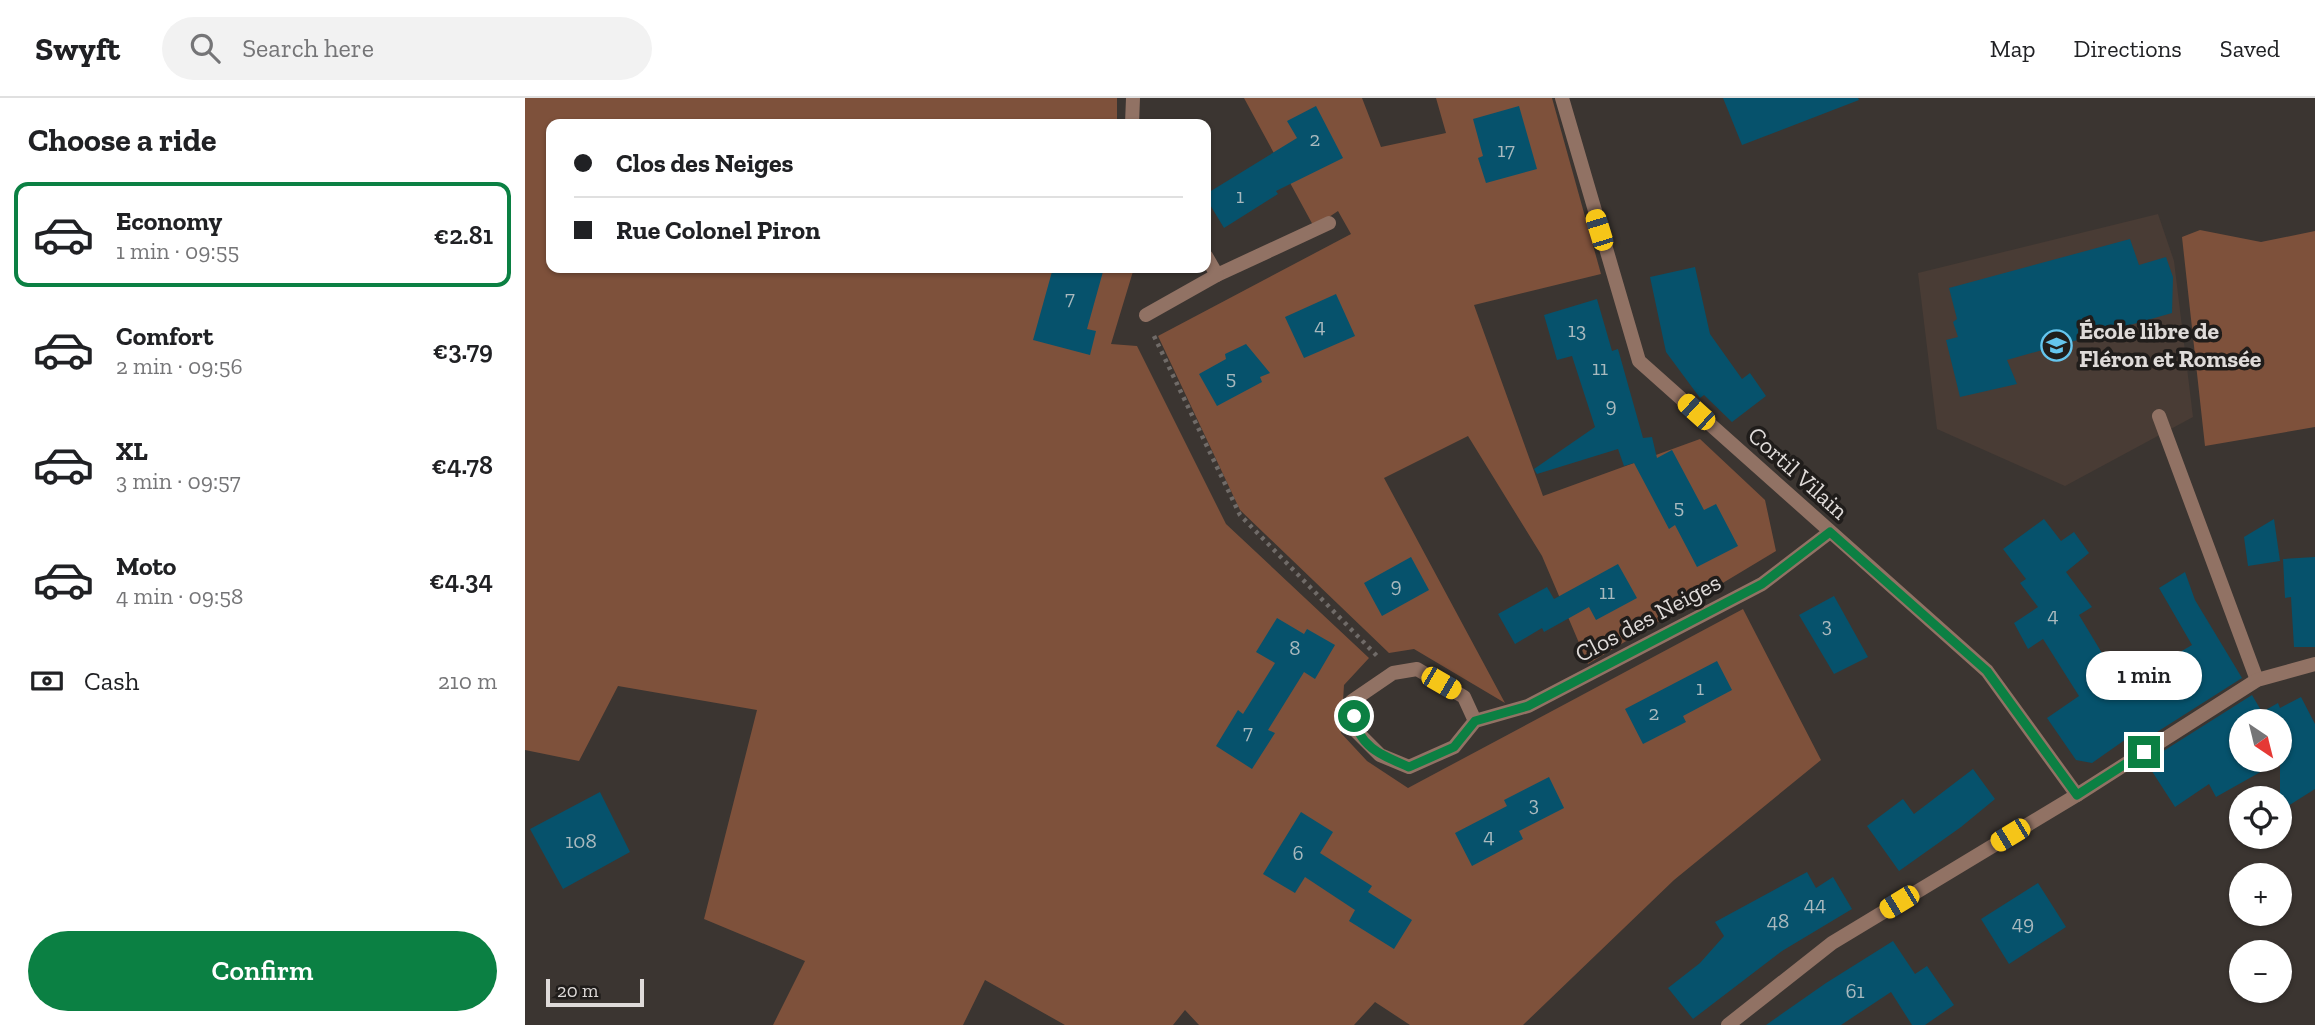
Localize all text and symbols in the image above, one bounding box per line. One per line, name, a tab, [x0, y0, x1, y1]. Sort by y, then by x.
search box	[162, 17, 652, 80]
text: Swyft	[35, 29, 120, 68]
icon: search	[186, 29, 224, 67]
text: Search here	[242, 32, 374, 64]
text: Map	[1990, 34, 2036, 63]
text: Directions	[2074, 34, 2182, 63]
text: Saved	[2220, 34, 2280, 63]
text: Choose a ride	[28, 121, 216, 159]
house number: 2	[1310, 126, 1320, 151]
house number: 17	[1497, 137, 1515, 162]
text: Clos des Neiges	[616, 147, 793, 179]
house number: 1	[1236, 183, 1244, 208]
icon: car	[32, 203, 95, 266]
text: Economy	[116, 205, 222, 237]
car	[1583, 207, 1616, 253]
text: Rue Colonel Piron	[616, 214, 821, 246]
text: €2.81	[434, 219, 493, 251]
text: 1 min · 09:55	[116, 237, 239, 265]
house number: 7	[1065, 285, 1075, 310]
house number: 4	[1314, 313, 1326, 338]
place label: École libre de Fléron et Romsée	[2079, 316, 2262, 373]
house number: 13	[1568, 317, 1586, 342]
icon: car	[32, 318, 95, 381]
text: Comfort	[116, 320, 213, 352]
school or university icon: École libre de Fléron et Romsée	[2039, 328, 2073, 362]
text: €3.79	[433, 334, 493, 366]
text: 2 min · 09:56	[116, 352, 243, 380]
house number: 11	[1592, 355, 1608, 380]
house number: 5	[1226, 365, 1236, 390]
car	[1674, 390, 1719, 434]
house number: 9	[1605, 392, 1617, 417]
street label: Cortil Vilain	[1742, 420, 1855, 525]
icon: car	[32, 433, 95, 496]
text: XL	[116, 435, 148, 467]
text: €4.78	[431, 449, 493, 481]
text: 3 min · 09:57	[116, 467, 241, 495]
house number: 5	[1674, 494, 1684, 519]
icon: car	[32, 548, 95, 611]
text: Moto	[116, 550, 176, 582]
text: €4.34	[429, 564, 493, 596]
street label: Clos des Neiges	[1570, 567, 1726, 668]
house number: 9	[1390, 572, 1402, 597]
house number: 11	[1599, 579, 1615, 604]
text: 4 min · 09:58	[116, 582, 243, 610]
house number: 4	[2047, 602, 2059, 627]
house number: 3	[1822, 612, 1832, 637]
house number: 8	[1289, 635, 1301, 660]
callout: 1 min	[2086, 650, 2202, 700]
text: 1 min	[2117, 661, 2171, 689]
icon: cash	[28, 662, 66, 700]
car	[1418, 663, 1465, 703]
text: Cash	[84, 665, 139, 697]
text: 210 m	[438, 667, 497, 695]
house number: 1	[1696, 675, 1704, 700]
route start	[1338, 700, 1370, 732]
house number: 2	[1649, 700, 1659, 725]
north arrow	[2229, 709, 2293, 772]
map controls	[2229, 709, 2292, 1003]
house number: 7	[1243, 719, 1253, 744]
route end	[2128, 736, 2160, 768]
button: locate	[2229, 786, 2292, 849]
house number: 3	[1529, 791, 1539, 816]
car	[1987, 815, 2034, 855]
house number: 4	[1483, 823, 1495, 848]
house number: 108	[565, 828, 597, 853]
house number: 6	[1292, 840, 1304, 865]
button: +	[2229, 863, 2292, 926]
car	[1876, 882, 1923, 922]
house number: 44	[1804, 891, 1826, 916]
house number: 48	[1767, 908, 1789, 933]
house number: 49	[2012, 910, 2034, 935]
button: Confirm	[28, 931, 497, 1011]
button: −	[2229, 940, 2292, 1003]
scale bar	[546, 976, 644, 1008]
house number: 61	[1845, 978, 1865, 1003]
text: 20 m	[557, 979, 598, 1002]

